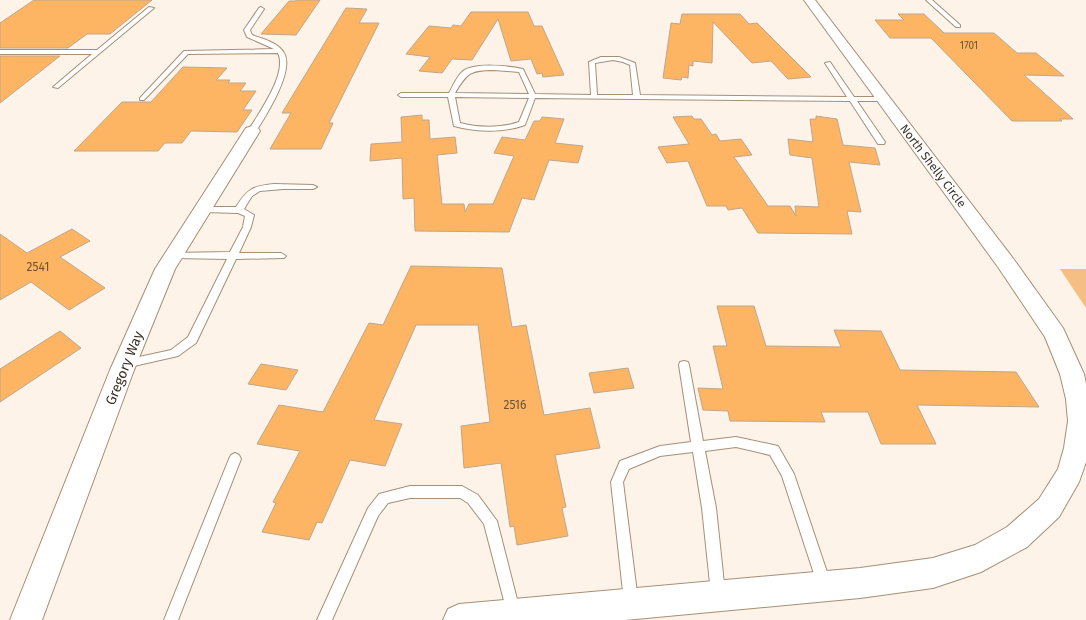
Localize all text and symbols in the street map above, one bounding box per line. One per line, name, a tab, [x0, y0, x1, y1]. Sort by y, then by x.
house number: 1701	[960, 40, 978, 52]
street label: North Shelly Circle	[897, 122, 969, 210]
house number: 2541	[27, 260, 49, 274]
street label: Gregory Way	[102, 329, 147, 408]
house number: 2516	[504, 398, 526, 412]

